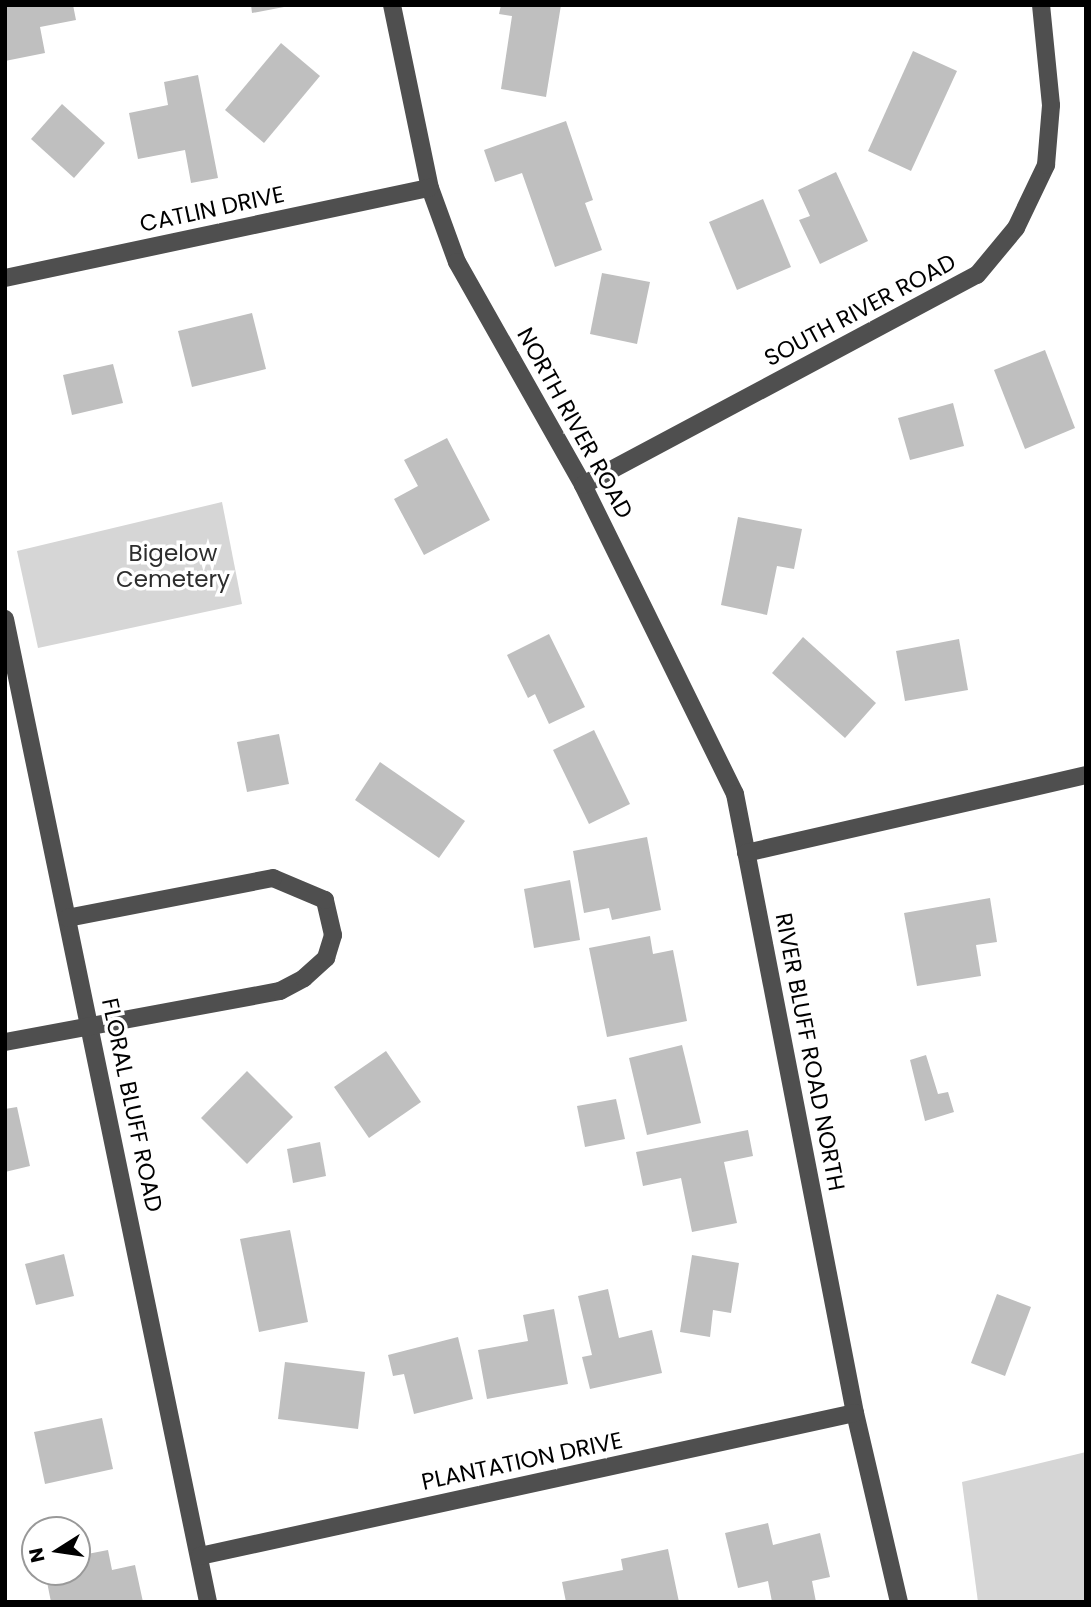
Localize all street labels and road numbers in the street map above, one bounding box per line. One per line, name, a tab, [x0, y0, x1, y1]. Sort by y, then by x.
street label: CATLIN DRIVE	[137, 180, 287, 238]
street label: SOUTH RIVER ROAD	[760, 248, 960, 372]
street label: NORTH RIVER ROAD	[511, 323, 639, 523]
street label: RIVER BLUFF ROAD NORTH	[769, 911, 851, 1193]
street label: FLORAL BLUFF ROAD	[96, 996, 168, 1214]
street label: PLANTATION DRIVE	[419, 1426, 625, 1496]

